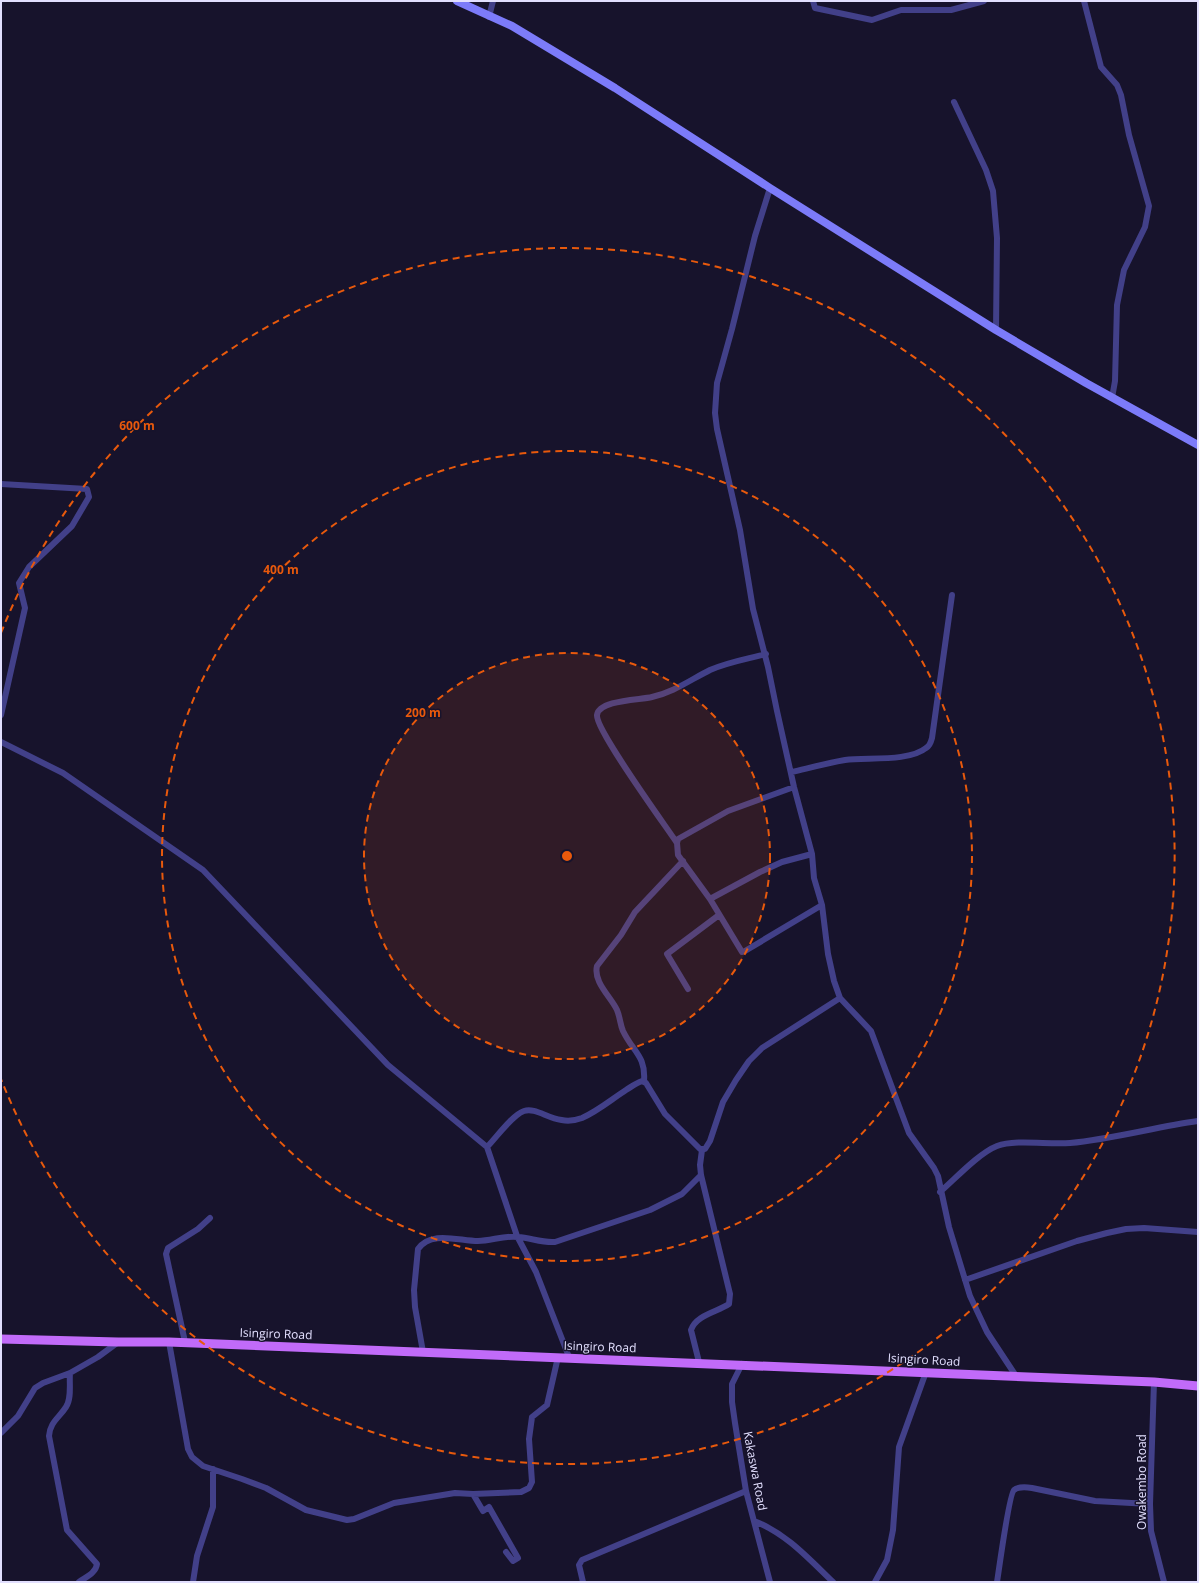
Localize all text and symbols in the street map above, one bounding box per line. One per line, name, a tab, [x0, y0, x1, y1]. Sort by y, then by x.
text: 600 m	[119, 417, 155, 434]
text: 400 m	[263, 561, 299, 578]
text: 200 m	[405, 704, 441, 721]
centre of rings	[560, 849, 574, 863]
street label: Isingiro Road	[239, 1324, 313, 1343]
street label: Isingiro Road	[563, 1337, 637, 1356]
street label: Isingiro Road	[887, 1349, 961, 1370]
street label: Kakaswa Road	[739, 1430, 772, 1512]
street label: Owakembo Road	[1133, 1434, 1150, 1530]

